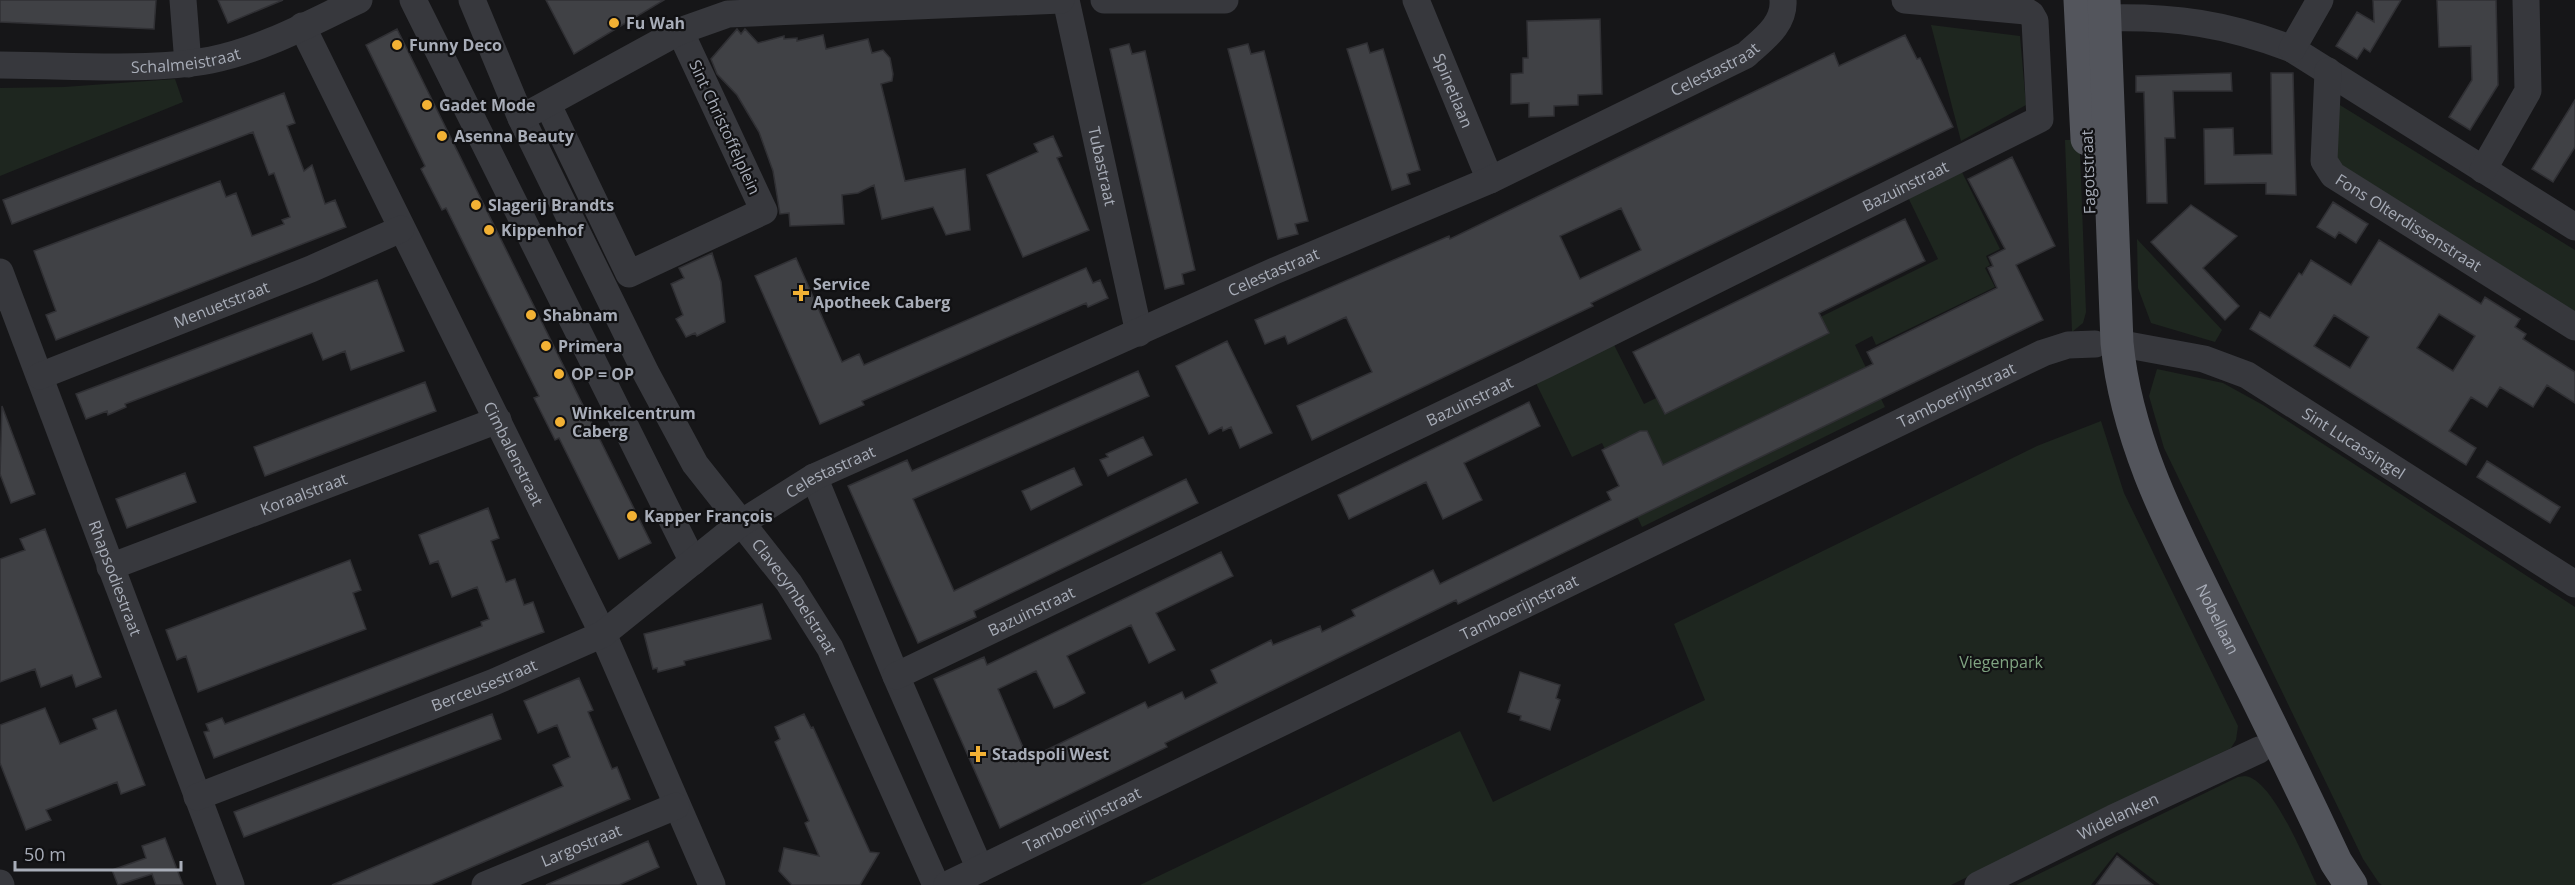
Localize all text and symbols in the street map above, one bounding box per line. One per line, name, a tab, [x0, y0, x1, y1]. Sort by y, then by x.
place label: Fu Wah	[626, 12, 685, 34]
marker: Fu Wah	[607, 16, 621, 30]
place label: Funny Deco	[409, 34, 502, 56]
street label: Celestastraat	[1666, 37, 1764, 101]
marker: Funny Deco	[390, 38, 404, 52]
street label: Schalmeistraat	[131, 42, 243, 78]
street label: Spinetlaan	[1428, 50, 1478, 131]
street label: Sint Christoffelplein	[684, 56, 766, 198]
place label: Gadet Mode	[439, 94, 536, 116]
marker: Gadet Mode	[420, 98, 434, 112]
street label: Tubastraat	[1083, 124, 1122, 208]
place label: Asenna Beauty	[454, 125, 575, 147]
marker: Asenna Beauty	[435, 129, 449, 143]
street label: Fagotstraat	[2076, 129, 2100, 215]
street label: Bazuinstraat	[1858, 155, 1952, 217]
street label: Fons Olterdissenstraat	[2331, 168, 2486, 277]
place label: Slagerij Brandts	[488, 194, 614, 216]
marker: Slagerij Brandts	[469, 198, 483, 212]
place label: Kippenhof	[501, 219, 584, 241]
marker: Kippenhof	[482, 223, 496, 237]
street label: Celestastraat	[1224, 242, 1323, 301]
place label: Service Apotheek Caberg	[813, 273, 950, 313]
street label: Menuetstraat	[170, 275, 273, 333]
marker: Service Apotheek Caberg	[794, 286, 808, 300]
place label: Shabnam	[543, 304, 618, 326]
marker: Shabnam	[524, 308, 538, 322]
place label: Primera	[558, 335, 622, 357]
marker: Primera	[539, 339, 553, 353]
street label: Tamboerijnstraat	[1894, 357, 2019, 433]
place label: OP = OP	[571, 363, 634, 385]
marker: OP = OP	[552, 367, 566, 381]
street label: Bazuinstraat	[1423, 371, 1517, 431]
street label: Cimbalenstraat	[479, 398, 549, 510]
place label: Winkelcentrum Caberg	[572, 402, 696, 442]
street label: Sint Lucassingel	[2298, 402, 2410, 484]
marker: Winkelcentrum Caberg	[553, 415, 567, 429]
street label: Celestastraat	[781, 440, 879, 503]
street label: Koraalstraat	[257, 467, 350, 520]
place label: Kapper François	[644, 505, 773, 527]
marker: Kapper François	[625, 509, 639, 523]
street label: Rhapsodiestraat	[84, 517, 147, 639]
street label: Clavecymbelstraat	[747, 534, 843, 658]
street label: Tamboerijnstraat	[1456, 569, 1582, 645]
street label: Nobellaan	[2191, 580, 2245, 658]
street label: Bazuinstraat	[984, 581, 1079, 641]
park label: Viegenpark	[1959, 651, 2043, 673]
street label: Berceusestraat	[428, 653, 541, 716]
place label: Stadspoli West	[992, 743, 1109, 765]
marker: Stadspoli West	[969, 745, 987, 763]
street label: Tamboerijnstraat	[1019, 781, 1145, 858]
street label: Widelanken	[2074, 787, 2162, 845]
street label: Largostraat	[537, 819, 625, 872]
scale bar	[15, 834, 182, 872]
text: 50 m	[24, 842, 66, 866]

